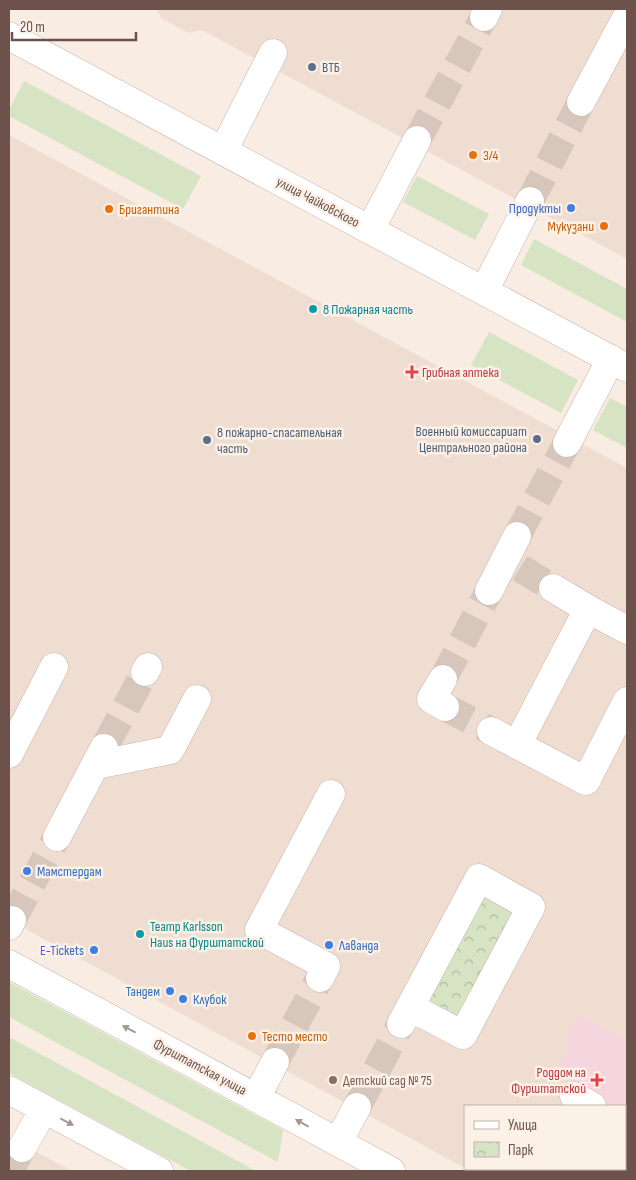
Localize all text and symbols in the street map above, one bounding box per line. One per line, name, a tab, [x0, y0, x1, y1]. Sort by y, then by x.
scale bar	[12, 10, 136, 42]
text: 20 m	[20, 18, 45, 37]
place label: ВТБ	[322, 59, 340, 76]
marker: ВТБ	[306, 61, 318, 73]
place label: 3/4	[483, 147, 498, 164]
marker: 3/4	[467, 149, 479, 161]
street label: улица Чайковского	[273, 173, 363, 231]
place label: Продукты	[509, 200, 561, 217]
place label: Бригантина	[119, 201, 179, 218]
marker: Продукты	[565, 202, 577, 214]
marker: Бригантина	[103, 203, 115, 215]
place label: Мукузани	[548, 218, 594, 235]
marker: Мукузани	[598, 220, 610, 232]
place label: 8 Пожарная часть	[323, 301, 413, 318]
marker: 8 Пожарная часть	[307, 303, 319, 315]
place label: Грибная аптека	[422, 364, 499, 381]
marker: Грибная аптека	[406, 366, 418, 378]
place label: Военный комиссариат Центрального района	[416, 423, 527, 456]
place label: 8 пожарно-спасательная часть	[217, 424, 342, 457]
marker: Военный комиссариат Центрального района	[531, 433, 543, 445]
marker: 8 пожарно-спасательная часть	[201, 434, 213, 446]
place label: Мамстердам	[37, 863, 102, 880]
marker: Мамстердам	[21, 865, 33, 877]
place label: Театр Karlsson Haus на Фурштатской	[150, 918, 264, 951]
marker: Театр Karlsson Haus на Фурштатской	[134, 928, 146, 940]
place label: Лаванда	[338, 937, 379, 954]
marker: Лаванда	[323, 939, 335, 951]
place label: E-Tickets	[40, 942, 84, 959]
marker: E-Tickets	[88, 944, 100, 956]
place label: Тандем	[126, 983, 160, 1000]
marker: Тандем	[164, 985, 176, 997]
place label: Клубок	[193, 991, 227, 1008]
marker: Клубок	[177, 993, 189, 1005]
one-way arrow	[122, 1024, 135, 1033]
place label: Тесто место	[262, 1028, 328, 1045]
marker: Тесто место	[246, 1030, 258, 1042]
street label: Фурштатская улица	[150, 1035, 250, 1099]
place label: Роддом на Фурштатской	[511, 1064, 586, 1097]
place label: Детский сад № 75	[343, 1072, 432, 1089]
marker: Роддом на Фурштатской	[590, 1073, 604, 1087]
marker: Детский сад № 75	[327, 1074, 339, 1086]
legend	[464, 1105, 626, 1170]
text: Улица	[508, 1116, 537, 1135]
one-way arrow	[60, 1117, 74, 1126]
one-way arrow	[295, 1119, 310, 1127]
text: Парк	[508, 1141, 534, 1160]

